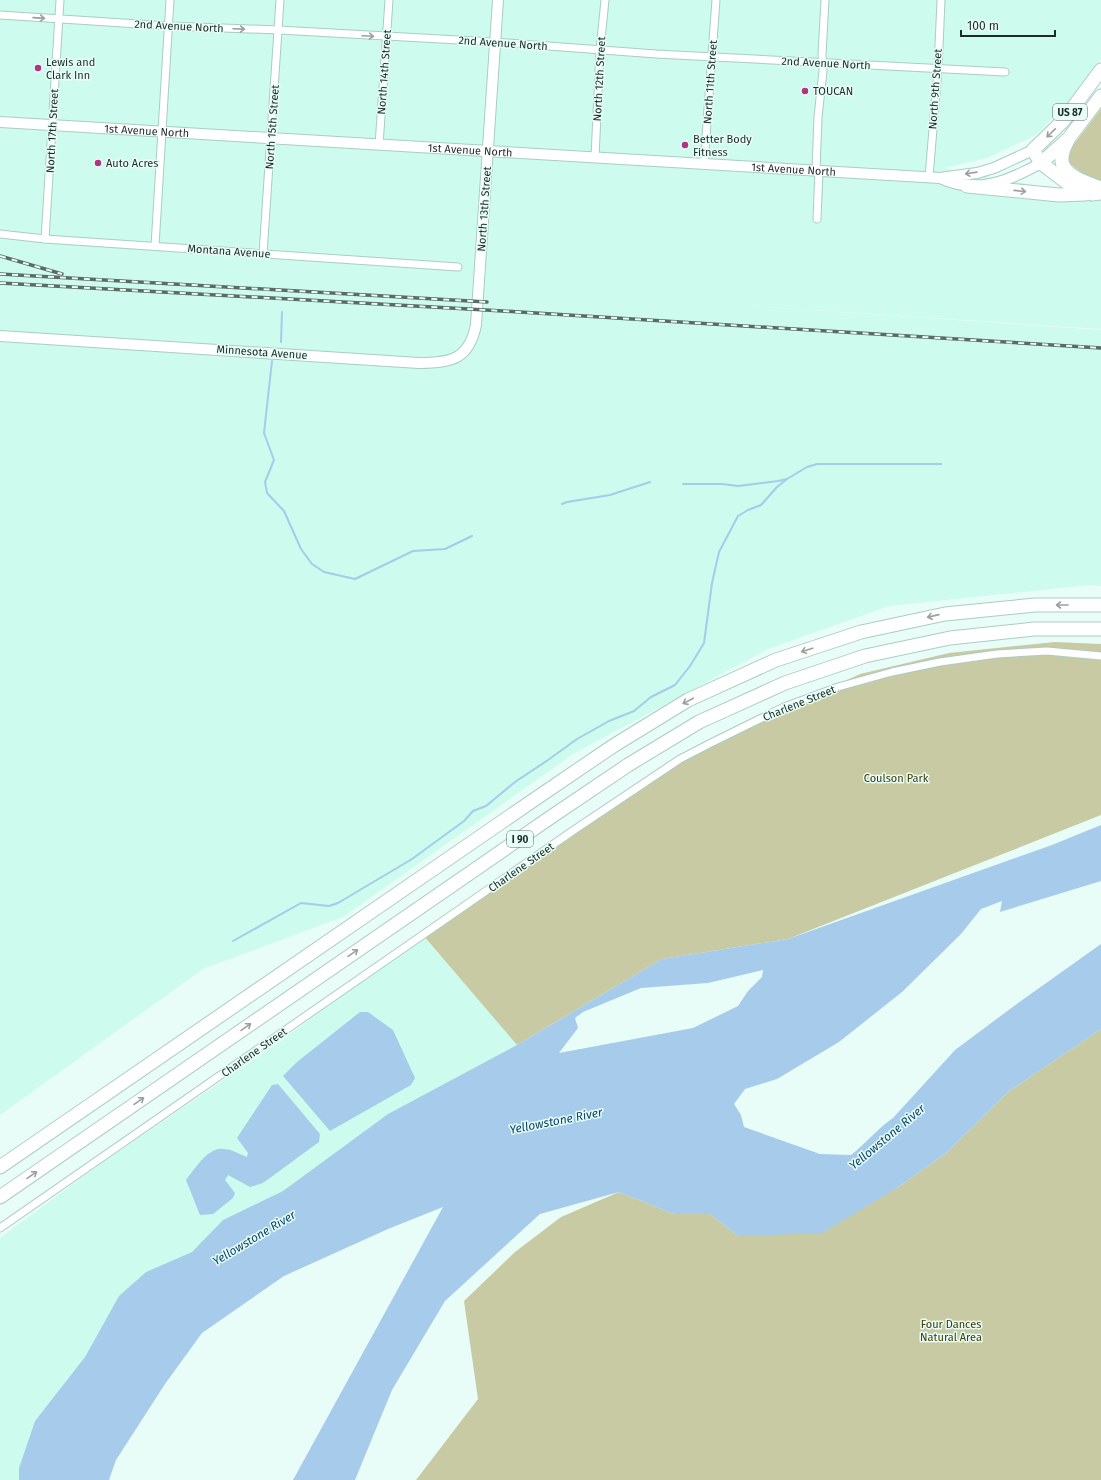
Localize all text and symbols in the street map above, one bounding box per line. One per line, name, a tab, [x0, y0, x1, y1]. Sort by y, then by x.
scale bar	[961, 12, 1055, 38]
one-way arrow	[32, 14, 45, 21]
street label: 2nd Avenue North	[134, 18, 224, 35]
text: 100 m	[967, 19, 999, 33]
one-way arrow	[232, 25, 245, 33]
street label: North 14th Street	[375, 29, 394, 115]
one-way arrow	[361, 32, 374, 39]
street label: 2nd Avenue North	[458, 34, 548, 53]
street label: North 12th Street	[591, 36, 608, 122]
street label: North 11th Street	[701, 40, 720, 124]
street label: North 9th Street	[926, 48, 945, 130]
street label: 2nd Avenue North	[781, 55, 871, 72]
place label: Lewis and Clark Inn	[46, 56, 95, 82]
marker: Lewis and Clark Inn	[33, 63, 43, 73]
street label: North 15th Street	[263, 84, 282, 170]
place label: TOUCAN	[813, 85, 853, 98]
marker: TOUCAN	[800, 86, 810, 96]
street label: North 17th Street	[44, 89, 61, 173]
road number: US 87	[1053, 104, 1087, 120]
street label: 1st Avenue North	[104, 122, 189, 140]
one-way arrow	[1046, 128, 1056, 138]
place label: Better Body Fitness	[693, 133, 752, 159]
marker: Better Body Fitness	[680, 140, 690, 150]
street label: 1st Avenue North	[427, 141, 513, 160]
place label: Auto Acres	[106, 157, 158, 170]
marker: Auto Acres	[93, 158, 103, 168]
street label: 1st Avenue North	[751, 161, 836, 179]
street label: North 13th Street	[475, 166, 494, 252]
one-way arrow	[965, 169, 978, 177]
one-way arrow	[1013, 187, 1026, 195]
street label: Montana Avenue	[187, 242, 271, 261]
street label: Minnesota Avenue	[216, 343, 308, 362]
one-way arrow	[1056, 601, 1069, 609]
one-way arrow	[927, 613, 940, 621]
one-way arrow	[801, 647, 814, 654]
street label: Charlene Street	[761, 683, 837, 724]
one-way arrow	[682, 697, 694, 705]
park label: Coulson Park	[864, 772, 929, 785]
road number: I 90	[507, 831, 533, 847]
street label: Charlene Street	[486, 840, 557, 895]
one-way arrow	[347, 949, 358, 957]
one-way arrow	[240, 1023, 251, 1031]
street label: Charlene Street	[219, 1025, 290, 1080]
one-way arrow	[133, 1097, 144, 1105]
water label: Yellowstone River	[846, 1101, 928, 1173]
water label: Yellowstone River	[508, 1105, 604, 1137]
one-way arrow	[26, 1171, 37, 1179]
water label: Yellowstone River	[210, 1208, 298, 1268]
park label: Four Dances Natural Area	[920, 1318, 982, 1344]

